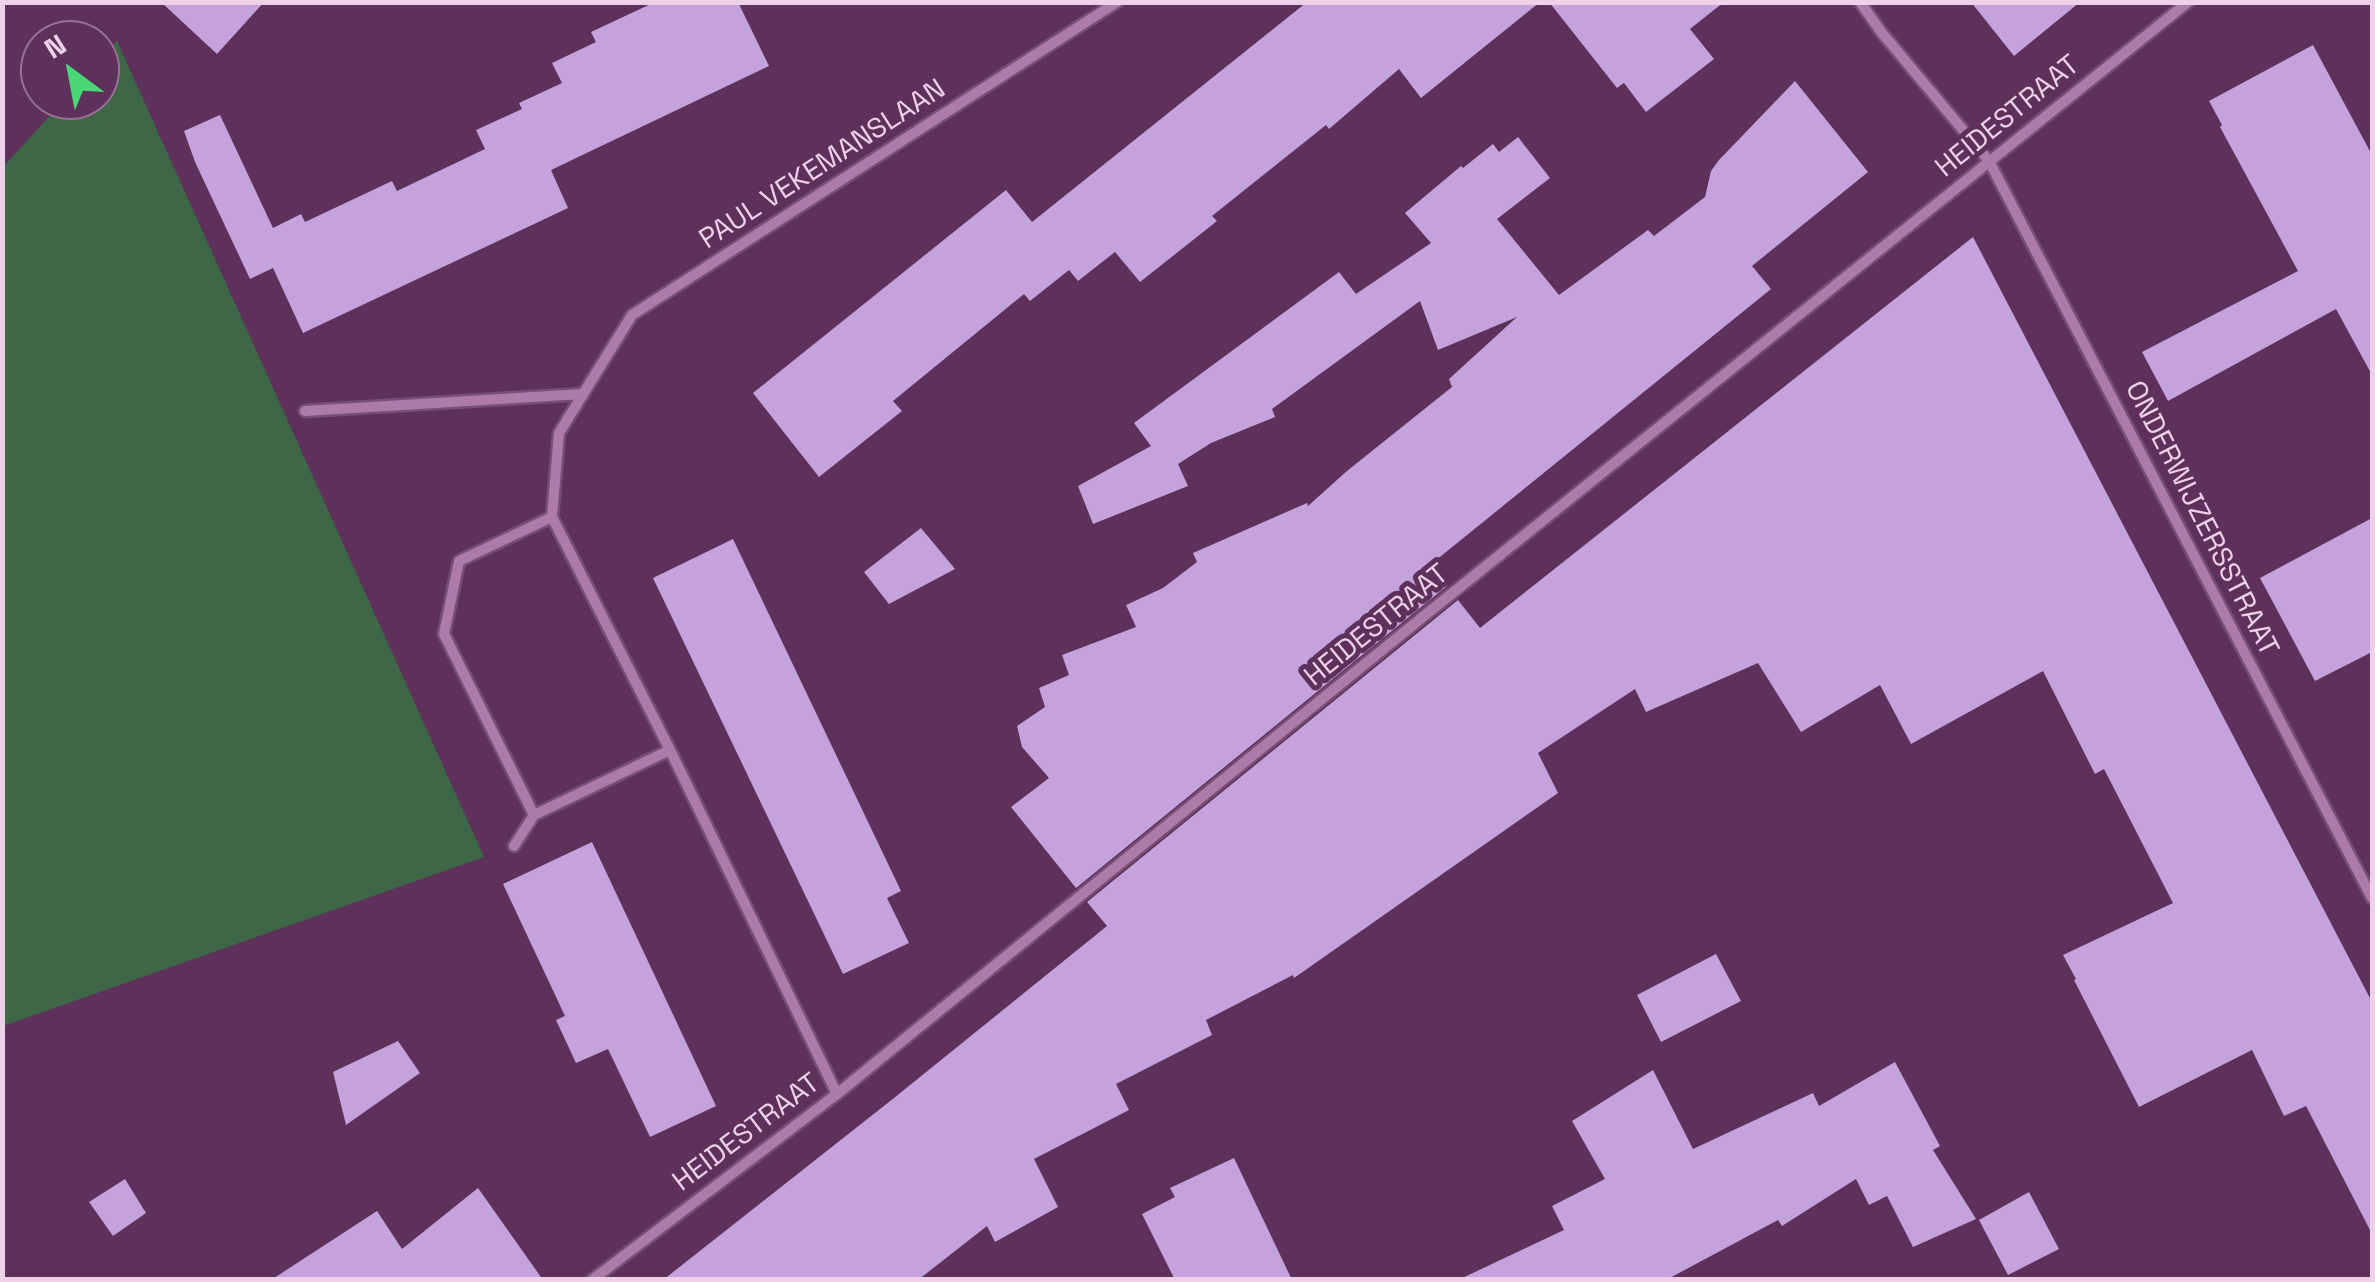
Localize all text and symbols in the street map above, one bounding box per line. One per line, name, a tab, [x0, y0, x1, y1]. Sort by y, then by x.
north arrow	[20, 20, 120, 120]
text: N	[38, 26, 73, 66]
street label: HEIDESTRAAT	[1929, 49, 2087, 185]
street label: PAUL VEKEMANSLAAN	[694, 73, 952, 257]
street label: ONDERWIJZERSSTRAAT	[2117, 376, 2285, 662]
street label: HEIDESTRAAT	[1298, 558, 1456, 694]
street label: HEIDESTRAAT	[667, 1067, 827, 1199]

